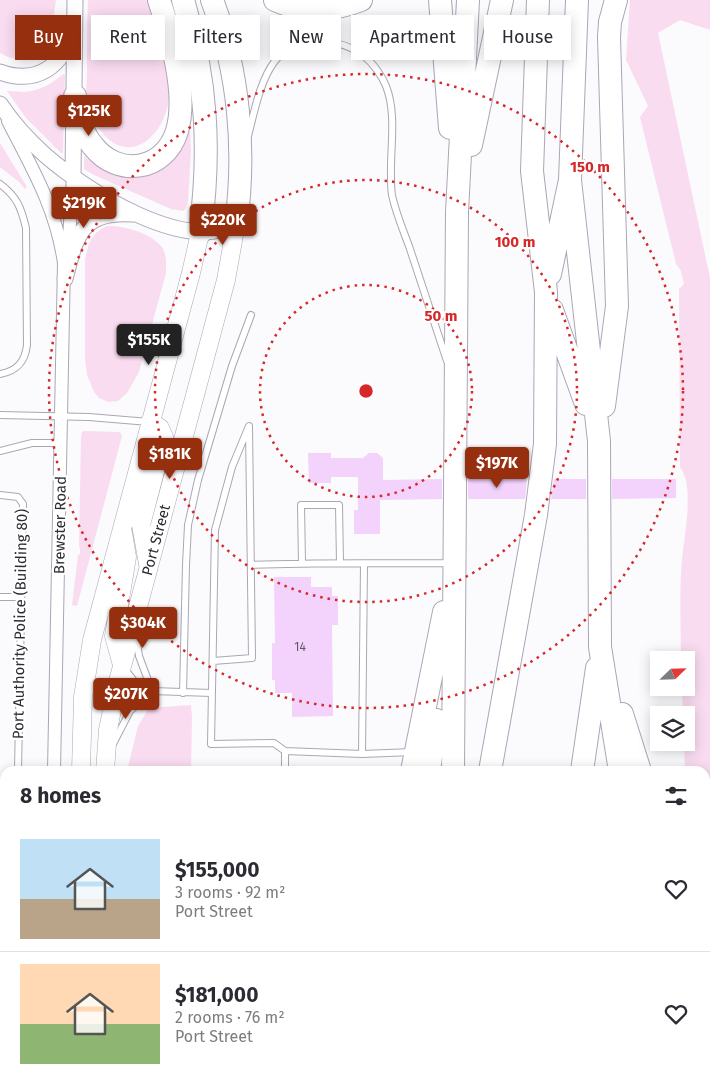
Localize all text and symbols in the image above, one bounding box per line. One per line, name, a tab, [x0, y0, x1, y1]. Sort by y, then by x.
chip: Buy	[15, 15, 81, 60]
chip: Rent	[91, 15, 165, 60]
chip: Filters	[175, 15, 260, 60]
chip: New	[270, 15, 341, 60]
chip: Apartment	[351, 15, 474, 60]
chip: House	[484, 15, 571, 60]
pin: $125K	[54, 94, 124, 137]
text: $125K	[68, 101, 110, 120]
text: 150 m	[570, 158, 610, 176]
pin: $219K	[49, 186, 119, 229]
text: $219K	[62, 193, 106, 212]
pin: $220K	[188, 204, 258, 246]
text: $220K	[201, 210, 245, 229]
text: 100 m	[495, 233, 535, 251]
text: 50 m	[424, 307, 458, 325]
pin: $155K	[114, 324, 184, 366]
text: $155K	[128, 330, 170, 349]
centre of rings	[357, 382, 375, 400]
pin: $181K	[135, 438, 205, 480]
text: $181K	[149, 444, 191, 463]
pin: $197K	[462, 446, 532, 489]
text: $197K	[476, 453, 518, 472]
street label: Brewster Road	[50, 476, 70, 574]
street label: Port Street	[138, 502, 174, 578]
street label: Port Authority Police (Building 80)	[9, 509, 31, 739]
pin: $304K	[108, 606, 178, 649]
text: $304K	[120, 613, 166, 632]
house number: 14	[294, 640, 306, 654]
north arrow	[650, 651, 695, 696]
map controls	[650, 651, 695, 751]
pin: $207K	[91, 678, 161, 720]
text: $207K	[104, 684, 148, 703]
button: layers	[650, 706, 695, 751]
icon: filters	[662, 782, 690, 810]
text: 8 homes	[20, 783, 101, 809]
text: $155,000	[175, 857, 260, 883]
icon: home	[60, 859, 120, 919]
icon: heart	[662, 875, 690, 903]
text: 3 rooms · 92 m²	[175, 883, 285, 902]
text: Port Street	[175, 902, 253, 921]
text: $181,000	[175, 982, 258, 1008]
icon: home	[60, 984, 120, 1044]
icon: heart	[662, 1000, 690, 1028]
text: 2 rooms · 76 m²	[175, 1008, 285, 1027]
text: Port Street	[175, 1027, 253, 1046]

